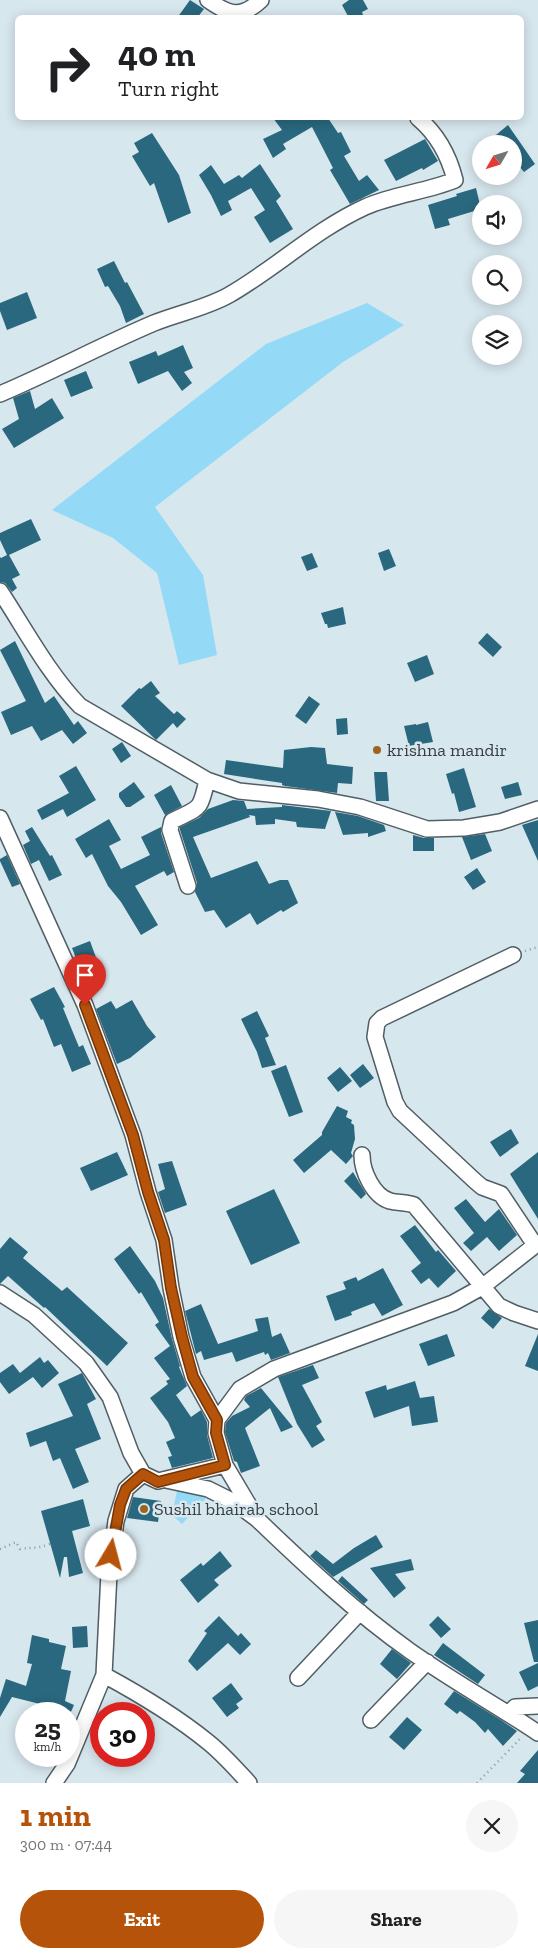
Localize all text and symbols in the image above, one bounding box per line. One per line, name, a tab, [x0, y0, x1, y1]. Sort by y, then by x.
text: 40 m	[118, 33, 195, 75]
icon: right	[35, 35, 100, 100]
text: Turn right	[118, 75, 219, 102]
north arrow	[472, 135, 522, 185]
map controls	[472, 135, 522, 365]
button: sound	[472, 195, 522, 245]
button: search	[472, 255, 522, 305]
button: layers	[472, 315, 522, 365]
place label: krishna mandir	[387, 739, 507, 761]
marker: krishna mandir	[371, 744, 383, 756]
pin	[64, 954, 106, 1005]
icon: arrive	[71, 961, 99, 989]
place label: Sushil bhairab school	[154, 1498, 319, 1520]
marker: Sushil bhairab school	[138, 1503, 150, 1515]
position arrow	[84, 1528, 136, 1580]
speed limit sign: 30	[90, 1702, 155, 1767]
text: 25	[34, 1713, 61, 1743]
text: km/h	[34, 1740, 61, 1754]
text: 1 min	[20, 1798, 91, 1834]
button: close	[466, 1800, 518, 1852]
text: 300 m · 07:44	[20, 1835, 112, 1854]
button: Exit	[20, 1890, 264, 1948]
button: Share	[274, 1890, 518, 1948]

